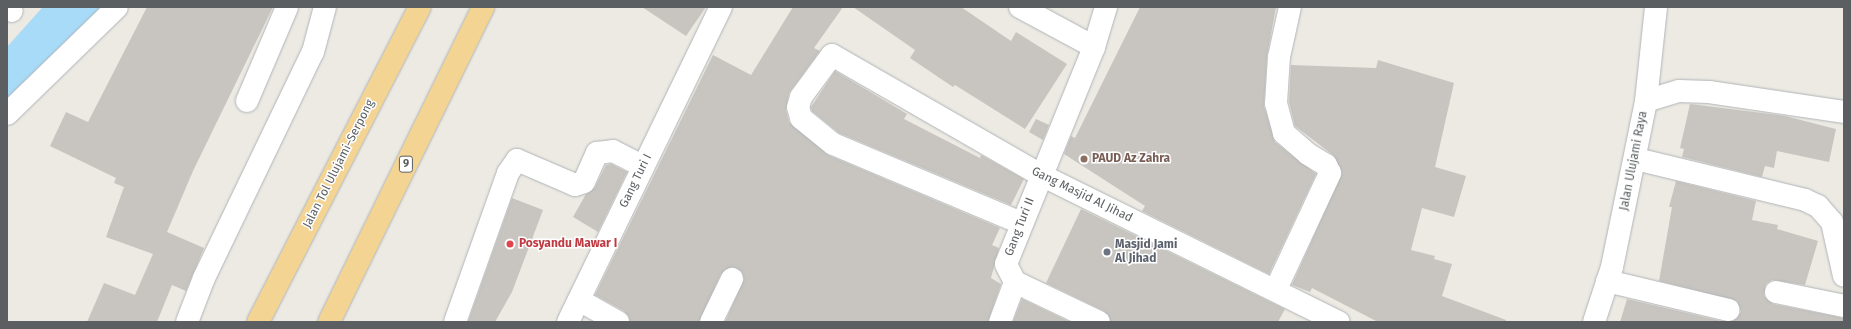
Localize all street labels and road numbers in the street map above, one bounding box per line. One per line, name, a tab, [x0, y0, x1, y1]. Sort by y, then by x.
street label: Jalan Tol Ulujami–Serpong	[300, 97, 378, 231]
street label: Jalan Ulujami Raya	[1617, 110, 1651, 212]
street label: Gang Turi I	[617, 152, 655, 210]
road number: 9	[398, 155, 414, 173]
street label: Gang Masjid Al Jihad	[1029, 164, 1135, 226]
street label: Gang Turi II	[1002, 196, 1038, 258]

